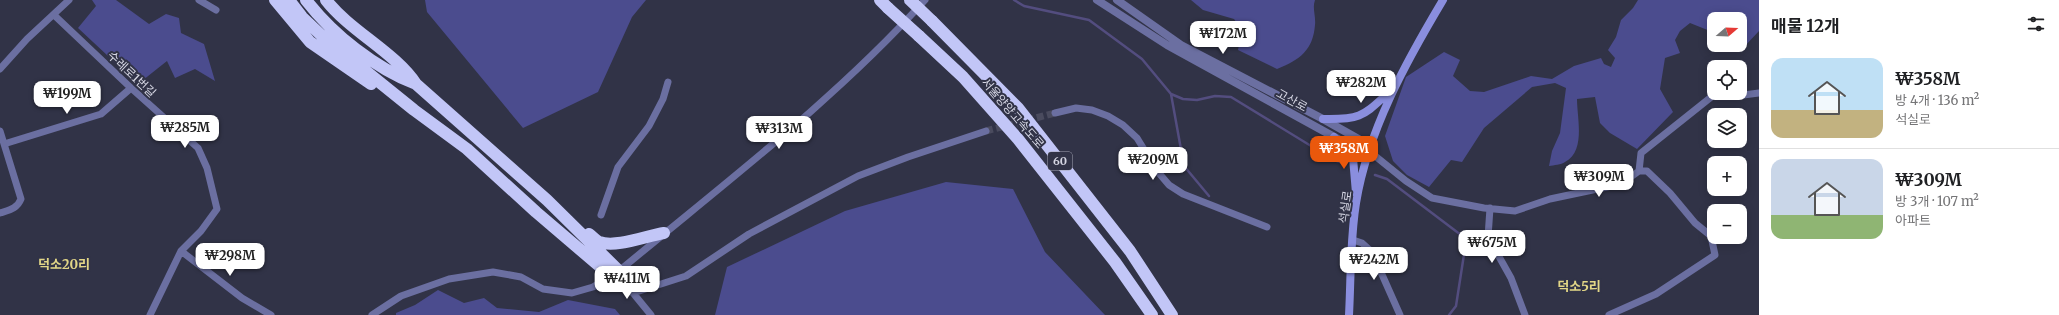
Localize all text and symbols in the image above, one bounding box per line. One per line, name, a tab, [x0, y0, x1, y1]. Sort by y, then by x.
north arrow	[1707, 12, 1747, 52]
map controls	[1707, 12, 1747, 244]
icon: filters	[2025, 13, 2047, 35]
text: 매물 12개	[1771, 15, 1840, 37]
pin: ₩172M	[1195, 21, 1251, 55]
text: ₩172M	[1199, 25, 1247, 42]
street label: 수레로1번길	[105, 48, 159, 100]
button: locate	[1707, 60, 1747, 100]
text: ₩358M	[1895, 68, 1960, 90]
pin: ₩282M	[1333, 70, 1389, 104]
text: ₩282M	[1336, 74, 1386, 91]
icon: home	[1803, 74, 1851, 122]
street label: 서울양양고속도로	[978, 75, 1048, 151]
pin: ₩199M	[39, 81, 95, 115]
text: ₩199M	[43, 85, 91, 102]
street label: 고산로	[1274, 85, 1310, 115]
text: 방 4개 · 136 m²	[1895, 92, 1979, 109]
button: layers	[1707, 108, 1747, 148]
text: 석실로	[1895, 111, 1931, 128]
pin: ₩285M	[157, 115, 213, 149]
pin: ₩313M	[751, 116, 807, 150]
text: ₩285M	[160, 119, 210, 136]
text: ₩313M	[755, 120, 803, 137]
pin: ₩358M	[1316, 136, 1372, 170]
text: ₩358M	[1319, 140, 1369, 157]
pin: ₩209M	[1125, 147, 1181, 181]
text: ₩209M	[1127, 151, 1179, 168]
road number: 60	[1048, 152, 1072, 170]
button: +	[1707, 156, 1747, 196]
pin: ₩309M	[1571, 164, 1627, 198]
text: ₩309M	[1573, 168, 1625, 185]
text: ₩309M	[1895, 169, 1962, 191]
icon: home	[1803, 175, 1851, 223]
street label: 석실로	[1335, 190, 1355, 224]
text: 방 3개 · 107 m²	[1895, 193, 1979, 210]
button: −	[1707, 204, 1747, 244]
text: 아파트	[1895, 212, 1931, 229]
pin: ₩675M	[1464, 230, 1520, 264]
text: ₩675M	[1467, 234, 1517, 251]
pin: ₩298M	[202, 243, 258, 277]
text: ₩298M	[205, 247, 255, 264]
pin: ₩242M	[1346, 247, 1402, 281]
text: ₩242M	[1349, 251, 1399, 268]
district label: 덕소20리	[38, 256, 90, 273]
pin: ₩411M	[599, 266, 655, 300]
text: ₩411M	[604, 270, 650, 287]
district label: 덕소5리	[1557, 278, 1601, 295]

